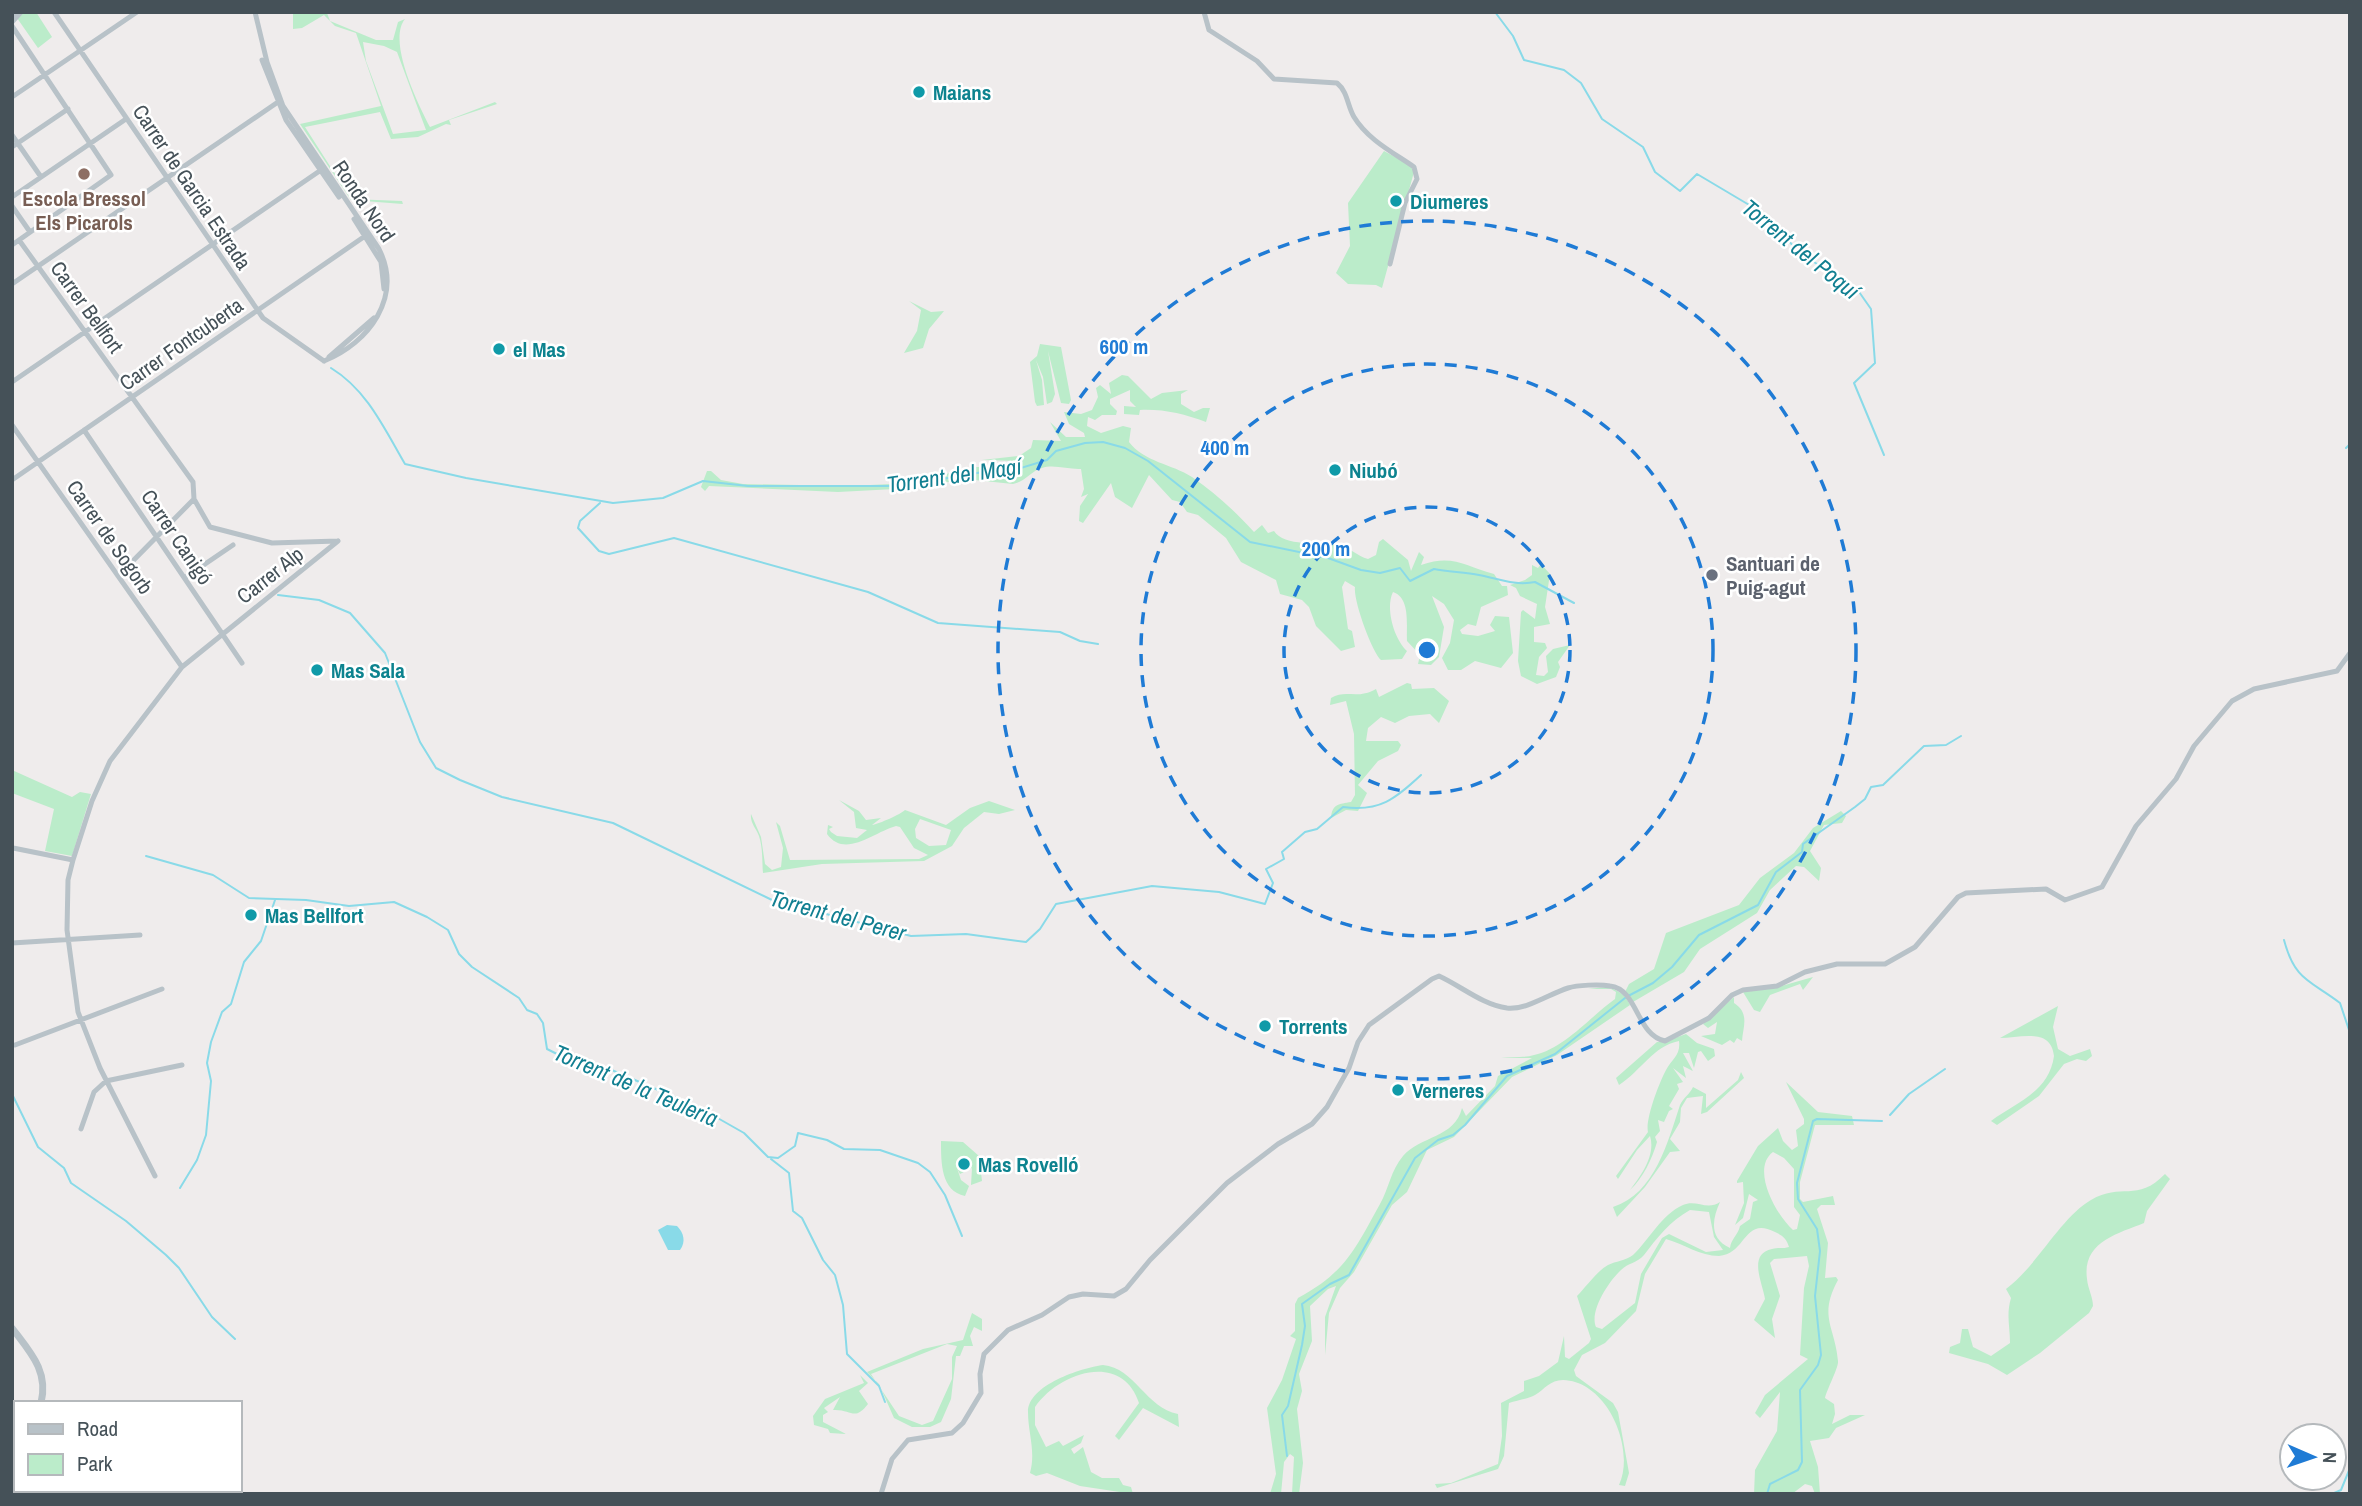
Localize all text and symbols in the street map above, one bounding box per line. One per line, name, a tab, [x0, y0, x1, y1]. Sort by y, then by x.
place label: Maians	[933, 78, 991, 107]
marker: Maians	[911, 84, 927, 100]
street label: Carrer de Garcia Estrada	[126, 99, 258, 276]
street label: Ronda Nord	[326, 154, 402, 248]
marker: Escola Bressol Els Picarols	[76, 166, 92, 182]
place label: Escola Bressol Els Picarols	[22, 184, 146, 237]
place label: Diumeres	[1410, 187, 1488, 216]
water label: Torrent del Poquí	[1736, 192, 1868, 307]
marker: Diumeres	[1388, 193, 1404, 209]
street label: Carrer Bellfort	[44, 255, 130, 359]
street label: Carrer Fontcuberta	[113, 290, 249, 397]
text: 600 m	[1100, 332, 1148, 361]
place label: el Mas	[513, 335, 566, 364]
marker: el Mas	[491, 341, 507, 357]
text: 400 m	[1201, 433, 1249, 462]
water label: Torrent del Magí	[885, 450, 1025, 500]
place label: Niubó	[1349, 456, 1398, 485]
marker: Niubó	[1327, 462, 1343, 478]
street label: Carrer de Sogorb	[60, 474, 160, 600]
street label: Carrer Canigó	[134, 484, 220, 590]
text: 200 m	[1302, 534, 1350, 563]
street label: Carrer Alp	[231, 540, 309, 610]
place label: Santuari de Puig-agut	[1726, 549, 1820, 602]
marker: Santuari de Puig-agut	[1704, 567, 1720, 583]
centre of rings	[1415, 638, 1439, 662]
place label: Mas Sala	[331, 656, 405, 685]
marker: Mas Sala	[309, 662, 325, 678]
water label: Torrent del Perer	[766, 882, 910, 948]
place label: Mas Bellfort	[265, 901, 364, 930]
marker: Mas Bellfort	[243, 907, 259, 923]
place label: Torrents	[1279, 1012, 1348, 1041]
marker: Torrents	[1257, 1018, 1273, 1034]
water label: Torrent de la Teuleria	[549, 1036, 723, 1134]
place label: Verneres	[1412, 1076, 1484, 1105]
marker: Verneres	[1390, 1082, 1406, 1098]
place label: Mas Rovelló	[978, 1150, 1079, 1179]
marker: Mas Rovelló	[956, 1156, 972, 1172]
legend	[14, 1401, 242, 1492]
text: Road	[77, 1414, 118, 1443]
north arrow	[2278, 1422, 2348, 1492]
text: Park	[77, 1449, 113, 1478]
text: N	[2317, 1452, 2343, 1464]

